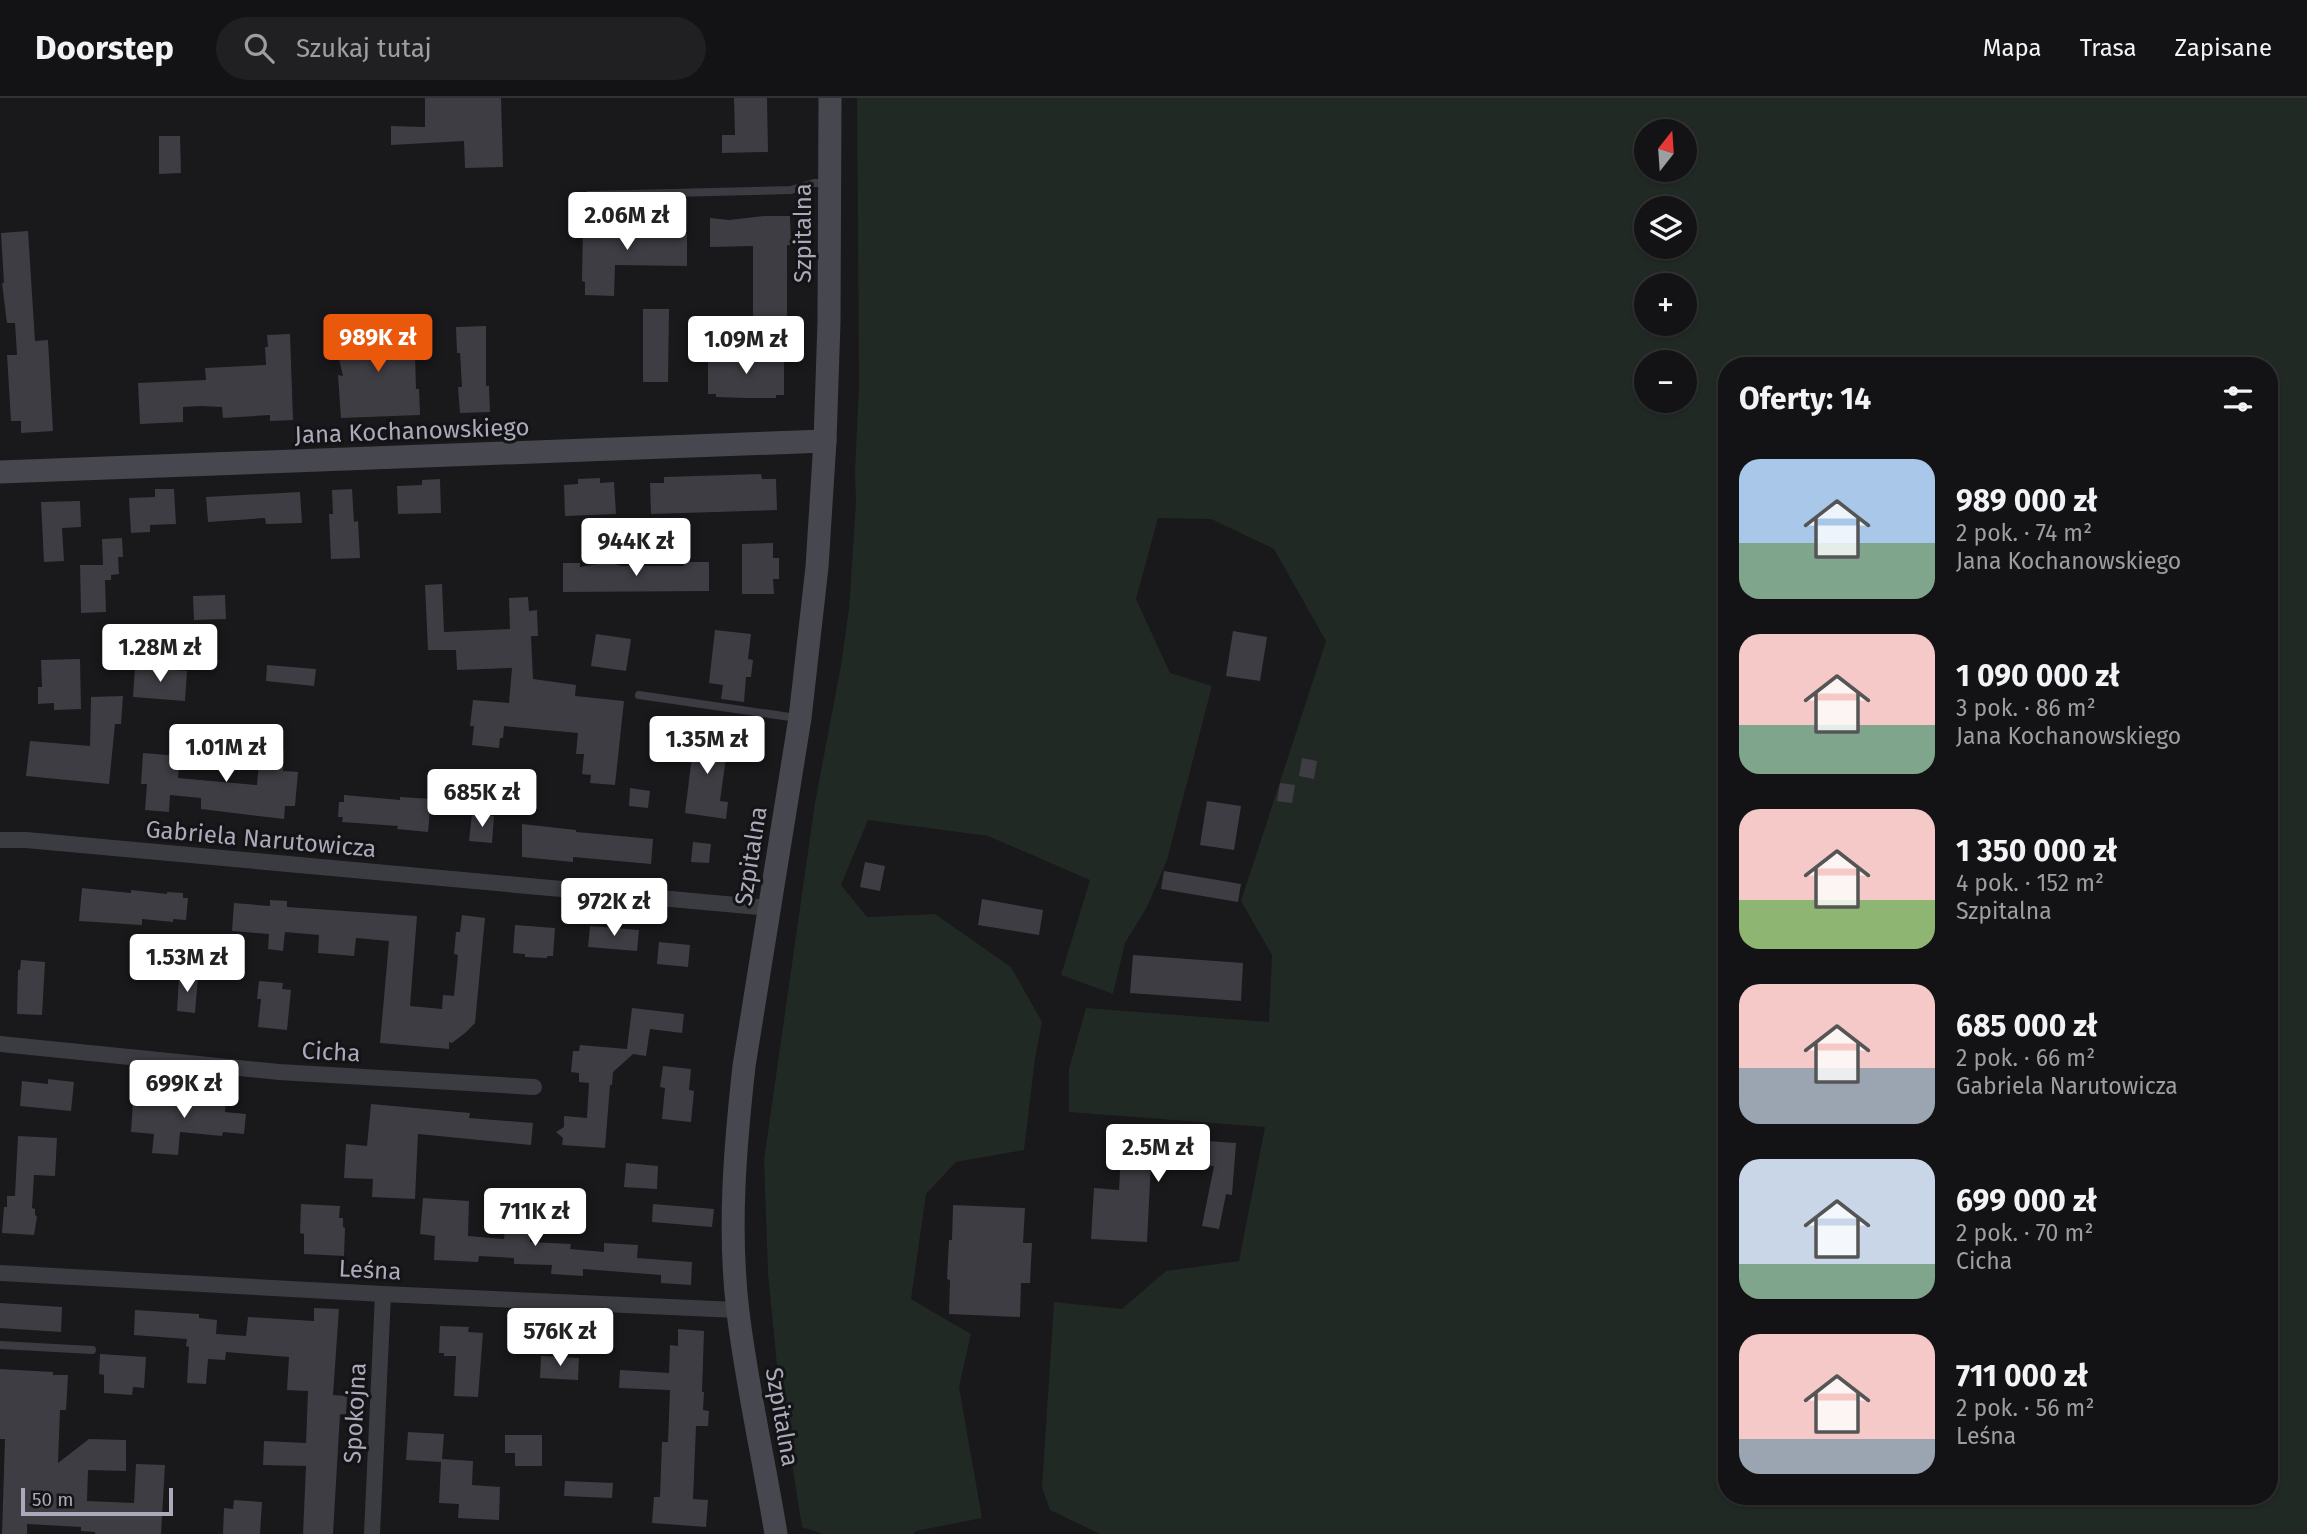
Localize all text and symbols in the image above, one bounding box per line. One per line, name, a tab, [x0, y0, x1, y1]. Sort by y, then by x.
search box	[216, 17, 706, 80]
text: Doorstep	[35, 28, 174, 68]
icon: search	[240, 29, 278, 67]
text: Szukaj tutaj	[296, 33, 432, 64]
text: Mapa	[1983, 34, 2042, 62]
text: Trasa	[2080, 34, 2137, 62]
text: Zapisane	[2175, 34, 2272, 62]
north arrow	[1634, 119, 1698, 182]
map controls	[1634, 119, 1697, 413]
street label: Szpitalna	[789, 183, 817, 283]
pin: 2.06M zł	[555, 192, 699, 252]
button: layers	[1634, 196, 1697, 259]
text: 2.06M zł	[584, 201, 670, 229]
button: +	[1634, 273, 1697, 336]
pin: 989K zł	[313, 314, 443, 374]
pin: 1.09M zł	[674, 316, 818, 376]
text: 989K zł	[339, 323, 417, 351]
text: 1.09M zł	[704, 325, 788, 353]
button: −	[1634, 350, 1697, 413]
icon: filters	[2219, 380, 2257, 418]
text: Oferty: 14	[1739, 381, 1871, 417]
street label: Jana Kochanowskiego	[294, 413, 530, 449]
text: 989 000 zł	[1956, 483, 2098, 519]
icon: home	[1795, 487, 1879, 571]
pin: 944K zł	[571, 518, 701, 578]
text: 2 pok. · 74 m²	[1956, 519, 2092, 547]
text: 944K zł	[597, 527, 675, 555]
text: Jana Kochanowskiego	[1956, 547, 2181, 575]
pin: 1.28M zł	[88, 624, 232, 684]
text: 1.28M zł	[118, 633, 202, 661]
text: 1 090 000 zł	[1956, 658, 2120, 694]
icon: home	[1795, 662, 1879, 746]
text: 3 pok. · 86 m²	[1956, 694, 2096, 722]
pin: 1.35M zł	[635, 716, 779, 776]
text: Jana Kochanowskiego	[1956, 722, 2181, 750]
pin: 1.01M zł	[154, 724, 298, 784]
text: 1.35M zł	[666, 725, 748, 753]
text: 1.01M zł	[185, 733, 267, 761]
pin: 685K zł	[417, 770, 547, 829]
text: 685K zł	[443, 778, 521, 806]
street label: Szpitalna	[729, 805, 773, 907]
street label: Gabriela Narutowicza	[144, 815, 378, 863]
text: 1 350 000 zł	[1956, 833, 2117, 869]
icon: home	[1795, 837, 1879, 921]
text: 4 pok. · 152 m²	[1956, 869, 2104, 897]
pin: 972K zł	[549, 878, 679, 938]
text: 972K zł	[577, 887, 651, 915]
text: Szpitalna	[1956, 897, 2052, 925]
pin: 1.53M zł	[115, 934, 259, 994]
text: 1.53M zł	[146, 943, 228, 971]
text: 685 000 zł	[1956, 1008, 2097, 1044]
icon: home	[1795, 1012, 1879, 1096]
street label: Cicha	[301, 1036, 361, 1068]
text: 2 pok. · 66 m²	[1956, 1044, 2095, 1072]
pin: 699K zł	[119, 1060, 249, 1120]
text: 699K zł	[146, 1069, 222, 1097]
text: Gabriela Narutowicza	[1956, 1072, 2178, 1100]
pin: 2.5M zł	[1093, 1124, 1223, 1184]
text: 2.5M zł	[1122, 1133, 1194, 1161]
text: 699 000 zł	[1956, 1183, 2097, 1219]
icon: home	[1795, 1187, 1879, 1271]
pin: 711K zł	[470, 1188, 600, 1248]
text: 711K zł	[500, 1197, 570, 1225]
text: 2 pok. · 70 m²	[1956, 1219, 2093, 1247]
text: Cicha	[1956, 1247, 2012, 1275]
street label: Leśna	[338, 1254, 402, 1286]
pin: 576K zł	[495, 1308, 625, 1368]
text: 576K zł	[523, 1317, 597, 1345]
text: 711 000 zł	[1956, 1358, 2088, 1394]
street label: Spokojna	[338, 1362, 372, 1464]
icon: home	[1795, 1362, 1879, 1446]
street label: Szpitalna	[760, 1365, 804, 1469]
text: 2 pok. · 56 m²	[1956, 1394, 2094, 1422]
text: Leśna	[1956, 1422, 2016, 1450]
scale bar	[21, 1485, 173, 1517]
text: 50 m	[32, 1488, 73, 1511]

